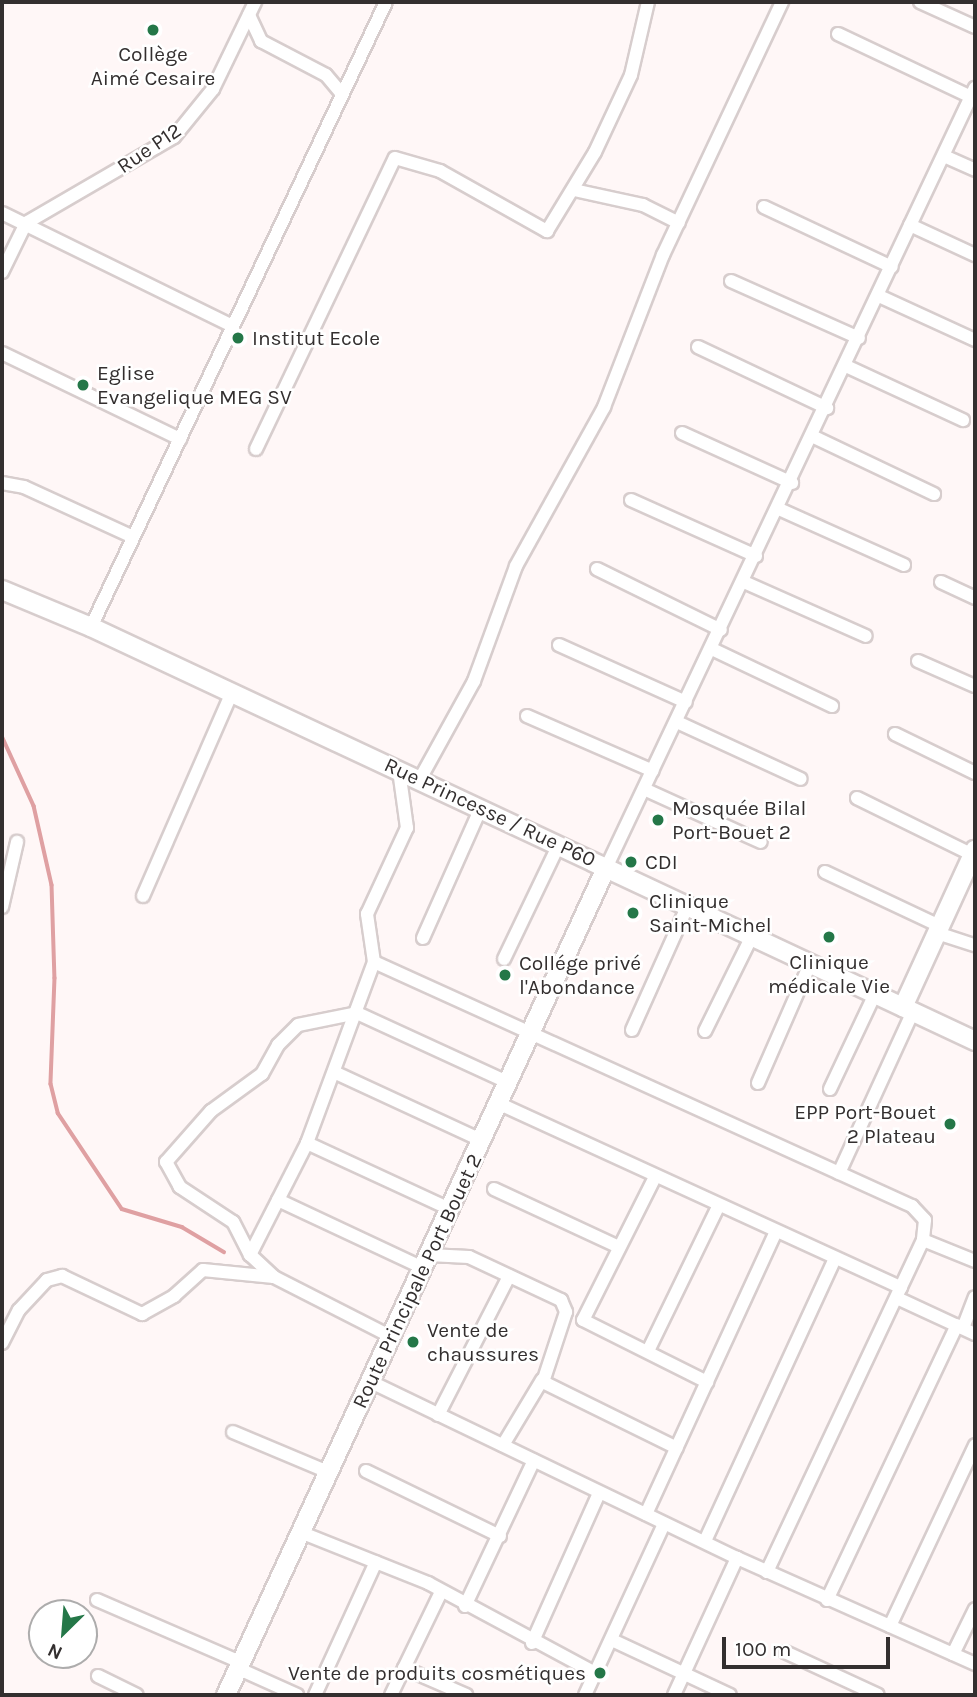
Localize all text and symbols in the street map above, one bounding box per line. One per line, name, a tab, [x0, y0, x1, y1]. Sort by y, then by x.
marker: Collège Aimé Cesaire	[145, 22, 161, 38]
place label: Collège Aimé Cesaire	[91, 41, 215, 91]
street label: Rue P12	[112, 117, 186, 179]
place label: Institut Ecole	[252, 325, 380, 351]
marker: Institut Ecole	[230, 330, 246, 346]
place label: Eglise Evangelique MEG SV	[97, 360, 292, 410]
marker: Eglise Evangelique MEG SV	[75, 377, 91, 393]
street label: Rue Princesse / Rue P60	[380, 752, 600, 872]
place label: Mosquée Bilal Port-Bouet 2	[672, 795, 806, 845]
marker: Mosquée Bilal Port-Bouet 2	[650, 812, 666, 828]
place label: CDI	[645, 849, 678, 875]
marker: CDI	[623, 854, 639, 870]
place label: Clinique Saint-Michel	[649, 888, 772, 938]
marker: Clinique Saint-Michel	[623, 903, 643, 923]
marker: Clinique médicale Vie	[819, 927, 839, 947]
place label: Clinique médicale Vie	[768, 949, 890, 999]
place label: Collége privé l'Abondance	[519, 950, 641, 1000]
marker: Collége privé l'Abondance	[497, 967, 513, 983]
place label: EPP Port-Bouet 2 Plateau	[794, 1099, 936, 1149]
marker: EPP Port-Bouet 2 Plateau	[942, 1116, 958, 1132]
street label: Route Principale Port Bouet 2	[347, 1150, 487, 1412]
place label: Vente de chaussures	[427, 1317, 539, 1367]
marker: Vente de chaussures	[405, 1334, 421, 1350]
north arrow	[28, 1599, 98, 1669]
scale bar	[725, 1624, 893, 1668]
text: 100 m	[735, 1637, 792, 1661]
text: N	[44, 1638, 66, 1664]
place label: Vente de produits cosmétiques	[288, 1660, 586, 1686]
marker: Vente de produits cosmétiques	[592, 1665, 608, 1681]

